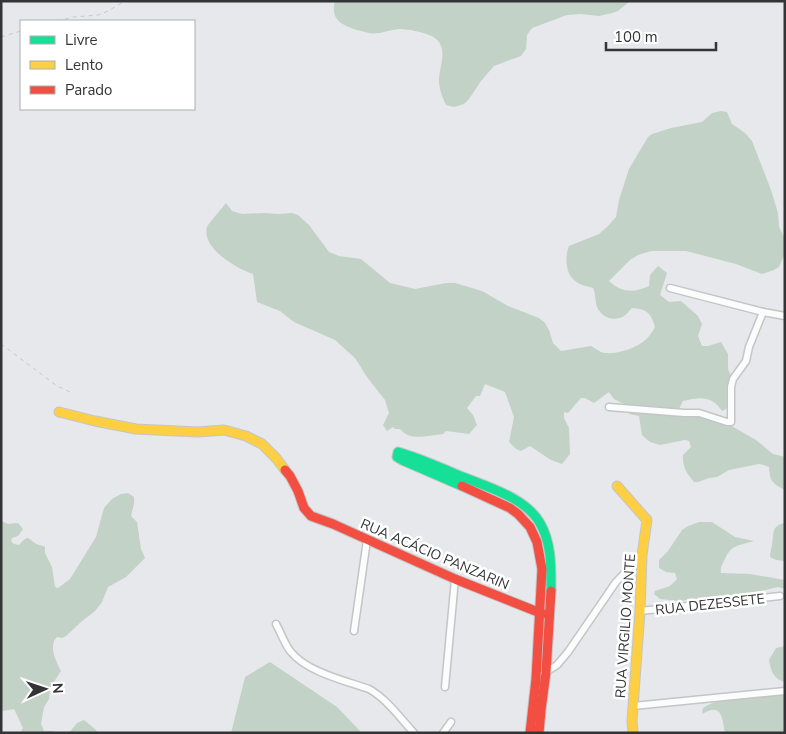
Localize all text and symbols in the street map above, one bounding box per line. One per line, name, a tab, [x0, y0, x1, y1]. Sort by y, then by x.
legend	[20, 20, 195, 110]
scale bar	[606, 20, 716, 52]
text: 100 m	[614, 27, 658, 47]
text: Livre	[65, 30, 98, 50]
text: Lento	[65, 55, 103, 75]
text: Parado	[65, 80, 112, 100]
street label: RUA ACÁCIO PANZARIN	[357, 514, 512, 594]
street label: RUA VIRGILIO MONTE	[611, 553, 640, 699]
street label: RUA DEZESSETE	[654, 589, 766, 620]
north arrow	[20, 664, 70, 714]
text: N	[48, 683, 67, 694]

